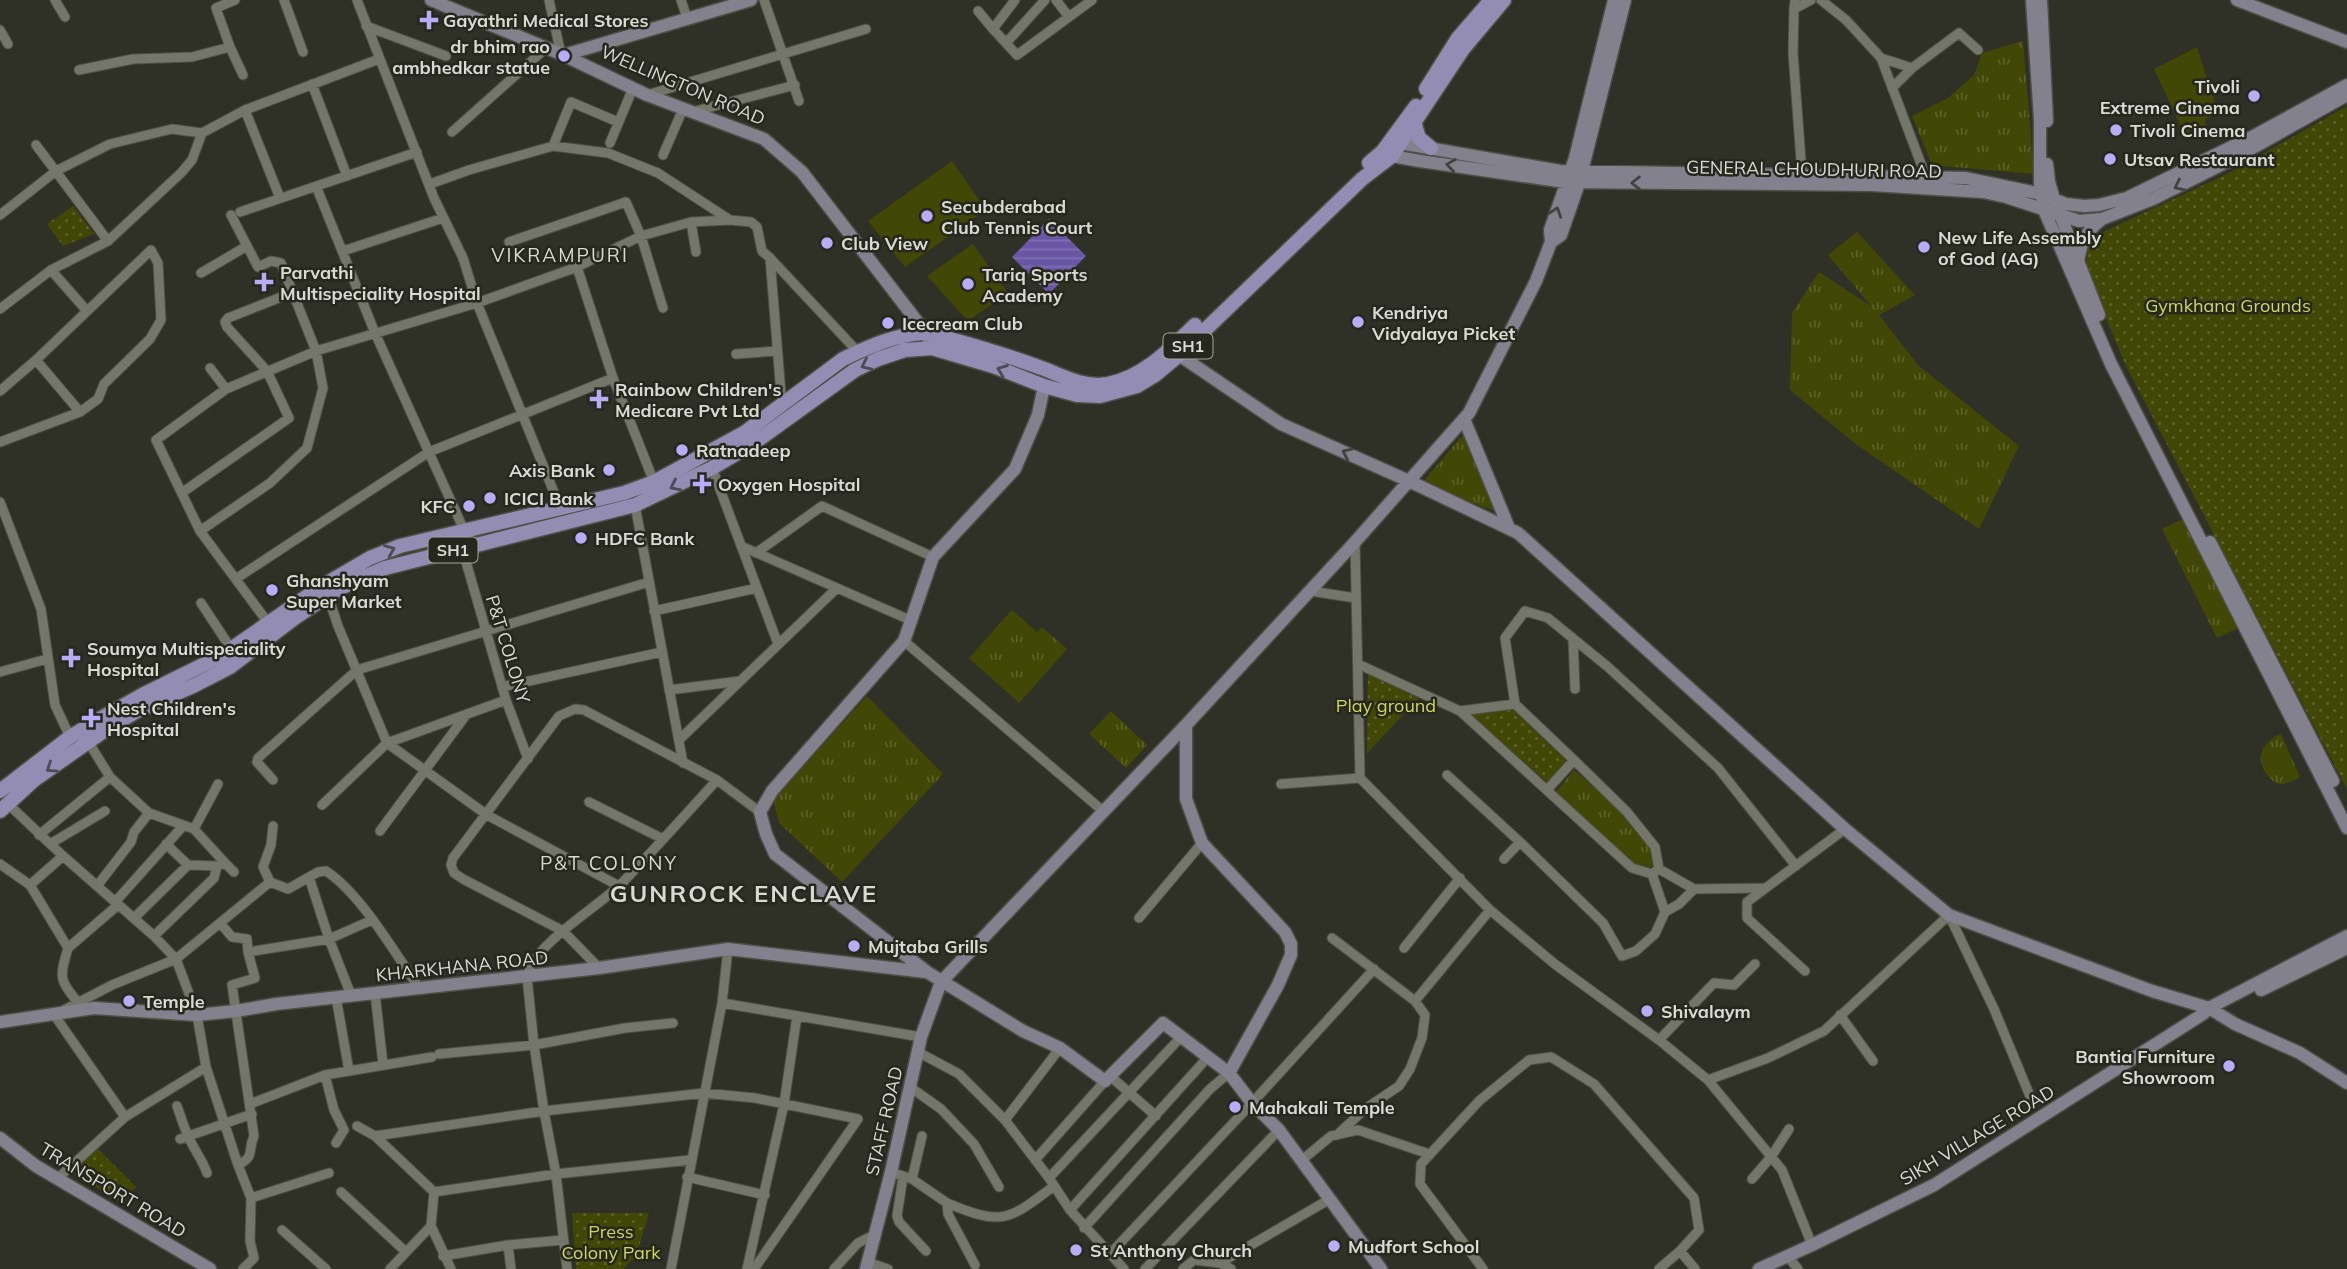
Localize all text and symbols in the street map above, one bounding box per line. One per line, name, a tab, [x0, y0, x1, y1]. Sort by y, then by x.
place label: Gayathri Medical Stores	[443, 9, 648, 32]
marker: Gayathri Medical Stores	[421, 12, 437, 28]
place label: dr bhim rao ambhedkar statue	[392, 35, 550, 79]
street label: WELLINGTON ROAD	[597, 40, 769, 130]
marker: dr bhim rao ambhedkar statue	[556, 48, 572, 64]
place label: Tivoli Extreme Cinema	[2100, 75, 2240, 119]
marker: Tivoli Extreme Cinema	[2246, 88, 2262, 104]
place label: Tivoli Cinema	[2130, 119, 2246, 142]
marker: Tivoli Cinema	[2108, 122, 2124, 138]
place label: Utsav Restaurant	[2124, 148, 2275, 171]
marker: Utsav Restaurant	[2102, 151, 2118, 167]
street label: GENERAL CHOUDHURI ROAD	[1686, 155, 1942, 183]
one-way arrow	[1445, 158, 1457, 173]
one-way arrow	[1630, 175, 1640, 191]
one-way arrow	[2174, 177, 2186, 191]
place label: Secubderabad Club Tennis Court	[941, 195, 1092, 239]
one-way arrow	[1548, 206, 1562, 218]
marker: Secubderabad Club Tennis Court	[919, 208, 935, 224]
place label: New Life Assembly of God (AG)	[1938, 226, 2101, 270]
place label: Club View	[841, 232, 928, 255]
marker: Club View	[819, 235, 835, 251]
marker: New Life Assembly of God (AG)	[1916, 239, 1932, 255]
district label: VIKRAMPURI	[491, 243, 629, 267]
place label: Parvathi Multispeciality Hospital	[280, 261, 481, 305]
place label: Tariq Sports Academy	[982, 263, 1088, 307]
marker: Parvathi Multispeciality Hospital	[254, 272, 274, 292]
marker: Tariq Sports Academy	[960, 276, 976, 292]
park label: Gymkhana Grounds	[2145, 294, 2311, 317]
place label: Kendriya Vidyalaya Picket	[1371, 301, 1515, 345]
place label: Icecream Club	[902, 312, 1023, 335]
marker: Kendriya Vidyalaya Picket	[1350, 314, 1366, 330]
marker: Icecream Club	[880, 315, 896, 331]
road number: SH1	[1164, 334, 1212, 358]
one-way arrow	[861, 357, 874, 371]
one-way arrow	[997, 364, 1009, 378]
place label: Rainbow Children's Medicare Pvt Ltd	[615, 378, 782, 422]
marker: Rainbow Children's Medicare Pvt Ltd	[589, 389, 609, 409]
place label: Ratnadeep	[696, 439, 791, 462]
marker: Ratnadeep	[674, 442, 690, 458]
one-way arrow	[1341, 447, 1354, 461]
place label: Axis Bank	[509, 459, 596, 482]
marker: Axis Bank	[601, 462, 617, 478]
place label: Oxygen Hospital	[718, 473, 860, 496]
marker: Oxygen Hospital	[692, 474, 712, 494]
one-way arrow	[670, 478, 682, 492]
place label: ICICI Bank	[504, 487, 594, 510]
marker: ICICI Bank	[482, 490, 498, 506]
place label: KFC	[421, 495, 455, 518]
marker: KFC	[461, 498, 477, 514]
place label: HDFC Bank	[595, 527, 695, 550]
marker: HDFC Bank	[573, 530, 589, 546]
road number: SH1	[428, 538, 477, 562]
one-way arrow	[384, 545, 396, 559]
place label: Ghanshyam Super Market	[286, 569, 402, 613]
marker: Ghanshyam Super Market	[264, 582, 280, 598]
street label: P&T COLONY	[481, 592, 536, 707]
place label: Soumya Multispeciality Hospital	[87, 637, 286, 681]
marker: Soumya Multispeciality Hospital	[61, 648, 81, 668]
park label: Play ground	[1336, 694, 1436, 717]
place label: Nest Children's Hospital	[107, 697, 236, 741]
marker: Nest Children's Hospital	[81, 708, 101, 728]
one-way arrow	[46, 760, 59, 772]
district label: P&T COLONY	[540, 851, 678, 875]
district label: GUNROCK ENCLAVE	[610, 878, 878, 908]
place label: Mujtaba Grills	[868, 935, 988, 958]
marker: Mujtaba Grills	[846, 938, 862, 954]
street label: KHARKHANA ROAD	[375, 946, 549, 986]
place label: Temple	[143, 990, 205, 1013]
marker: Temple	[121, 993, 137, 1009]
place label: Shivalaym	[1661, 1000, 1751, 1023]
marker: Shivalaym	[1639, 1003, 1655, 1019]
place label: Bantia Furniture Showroom	[2075, 1045, 2215, 1089]
marker: Bantia Furniture Showroom	[2221, 1058, 2237, 1074]
street label: STAFF ROAD	[860, 1064, 908, 1178]
street label: SIKH VILLAGE ROAD	[1895, 1080, 2059, 1190]
place label: Mahakali Temple	[1249, 1096, 1395, 1119]
marker: Mahakali Temple	[1227, 1099, 1243, 1115]
street label: TRANSPORT ROAD	[36, 1137, 190, 1243]
park label: Press Colony Park	[561, 1220, 661, 1264]
place label: Mudfort School	[1348, 1235, 1479, 1258]
marker: Mudfort School	[1326, 1238, 1342, 1254]
place label: St Anthony Church	[1090, 1239, 1252, 1262]
marker: St Anthony Church	[1068, 1242, 1084, 1258]

